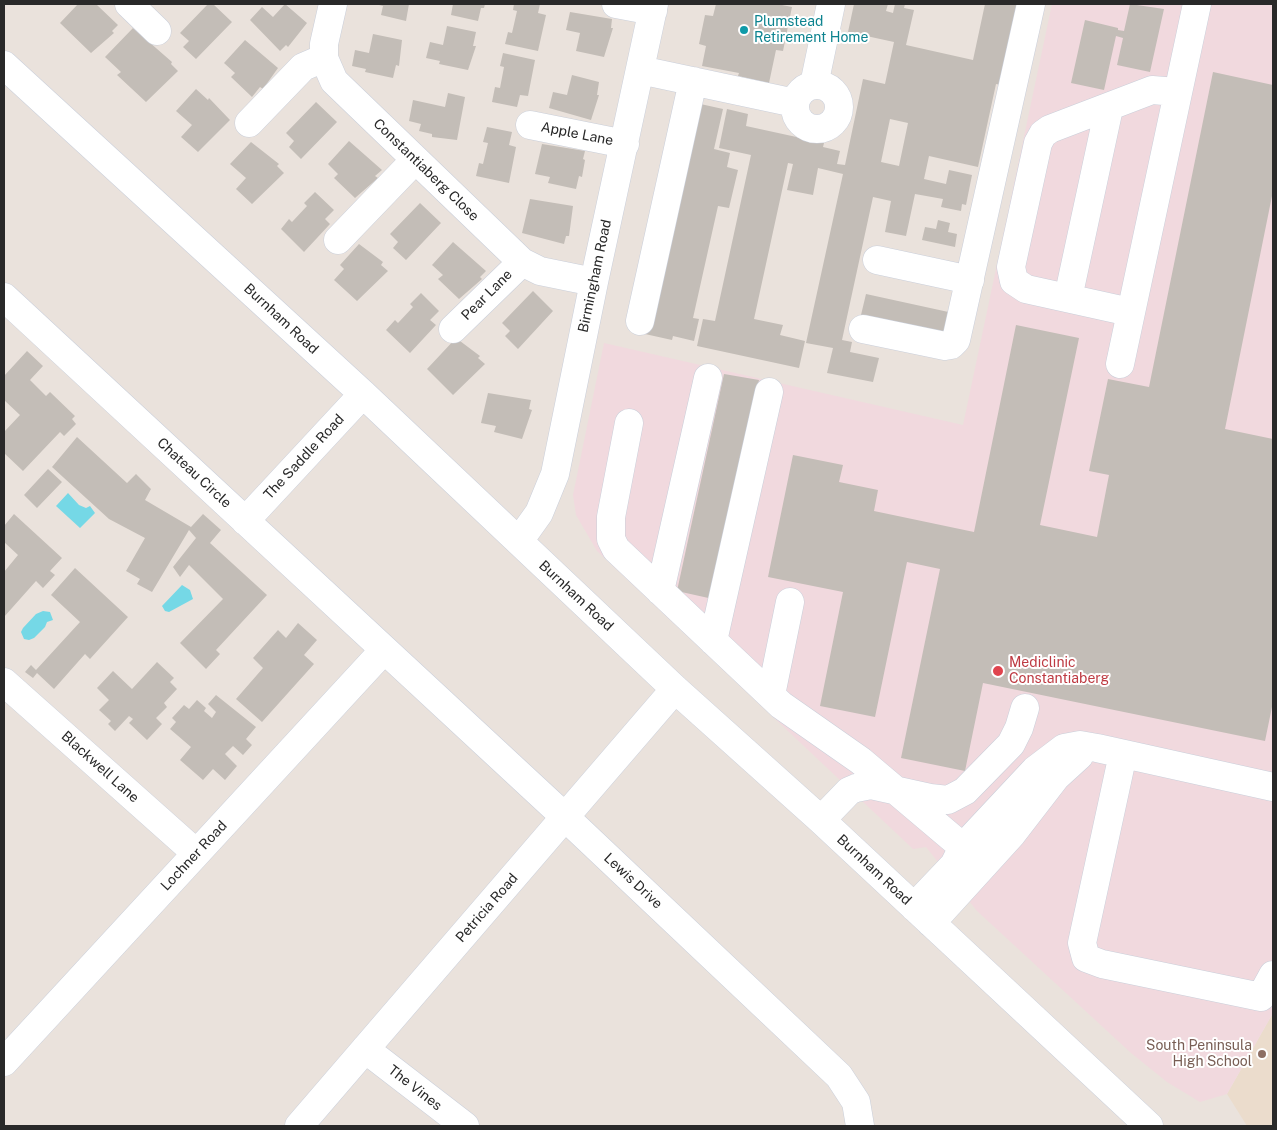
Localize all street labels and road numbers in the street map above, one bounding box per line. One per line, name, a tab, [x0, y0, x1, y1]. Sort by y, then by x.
street label: Constantiaberg Close	[370, 115, 482, 225]
street label: Apple Lane	[539, 119, 615, 149]
street label: Birmingham Road	[575, 218, 615, 334]
street label: Pear Lane	[458, 266, 516, 324]
street label: Burnham Road	[240, 280, 322, 358]
street label: The Saddle Road	[260, 411, 348, 503]
street label: Chateau Circle	[153, 434, 235, 512]
street label: Burnham Road	[535, 557, 617, 635]
street label: Blackwell Lane	[58, 728, 142, 806]
street label: Lochner Road	[157, 818, 231, 894]
street label: Burnham Road	[833, 831, 915, 909]
street label: Lewis Drive	[600, 850, 666, 912]
street label: Petricia Road	[452, 870, 522, 946]
street label: The Vines	[385, 1062, 445, 1114]

